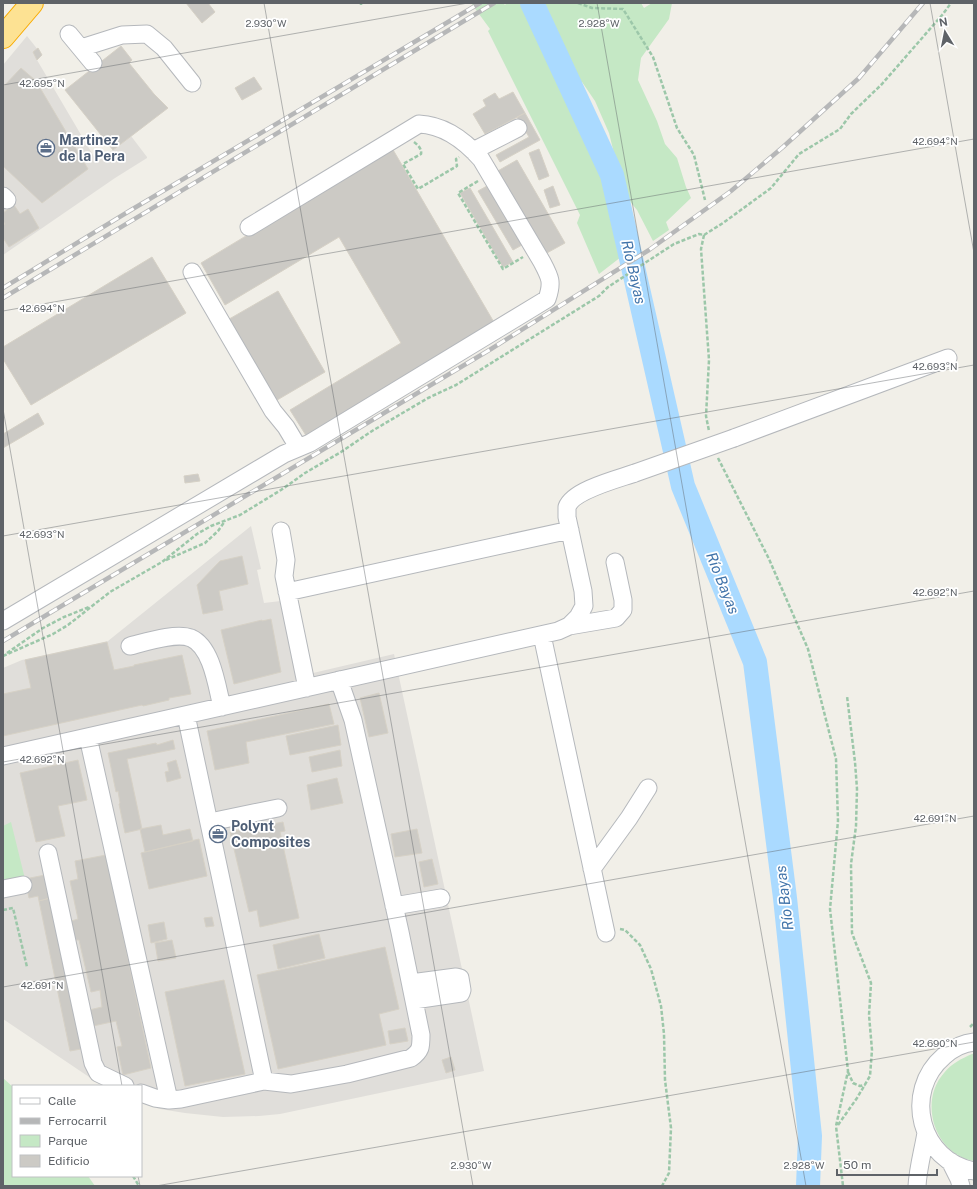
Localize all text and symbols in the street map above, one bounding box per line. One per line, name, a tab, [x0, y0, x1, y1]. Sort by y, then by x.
north arrow	[925, 12, 965, 52]
text: N	[938, 15, 949, 29]
text: 2.930°W	[246, 17, 287, 29]
text: 2.928°W	[578, 17, 620, 29]
text: 42.695°N	[19, 77, 65, 89]
place label: Martinez de la Pera	[59, 132, 125, 164]
text: 42.694°N	[912, 135, 958, 147]
office icon: Martinez de la Pera	[36, 138, 56, 158]
water label: Río Bayas	[618, 238, 650, 306]
text: 42.694°N	[19, 302, 65, 314]
text: 42.693°N	[912, 360, 958, 372]
text: 42.693°N	[19, 528, 65, 540]
water label: Río Bayas	[703, 550, 743, 616]
text: 42.692°N	[912, 586, 958, 598]
text: 42.692°N	[19, 753, 65, 765]
text: 42.691°N	[913, 812, 957, 824]
place label: Polynt Composites	[231, 818, 310, 850]
office icon: Polynt Composites	[208, 824, 228, 844]
water label: Río Bayas	[772, 865, 796, 931]
text: 42.691°N	[20, 979, 64, 991]
text: 42.690°N	[912, 1037, 958, 1049]
legend	[12, 1085, 142, 1177]
text: Calle	[48, 1094, 77, 1108]
text: Ferrocarril	[48, 1114, 107, 1128]
text: Parque	[48, 1134, 88, 1148]
scale bar	[837, 1151, 937, 1177]
text: Edificio	[48, 1154, 90, 1168]
text: 50 m	[843, 1158, 871, 1172]
text: 2.930°W	[451, 1159, 492, 1171]
text: 2.928°W	[783, 1159, 825, 1171]

